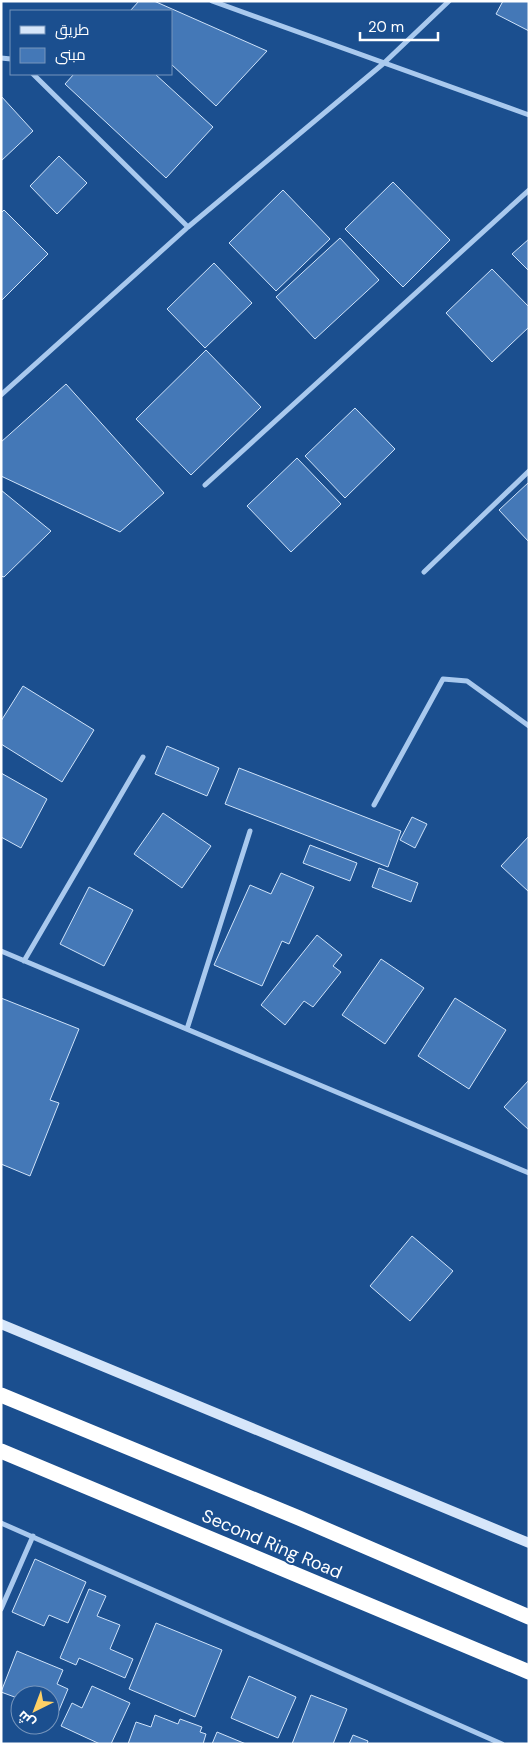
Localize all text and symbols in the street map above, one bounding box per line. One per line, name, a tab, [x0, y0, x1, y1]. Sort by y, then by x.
legend	[10, 10, 172, 75]
scale bar	[360, 10, 438, 42]
text: 20 m	[368, 17, 404, 37]
text: طريق	[55, 20, 89, 40]
text: مبنى	[55, 45, 86, 65]
street label: Second Ring Road	[198, 1504, 346, 1584]
north arrow	[10, 1685, 60, 1735]
text: ش	[14, 1707, 39, 1732]

